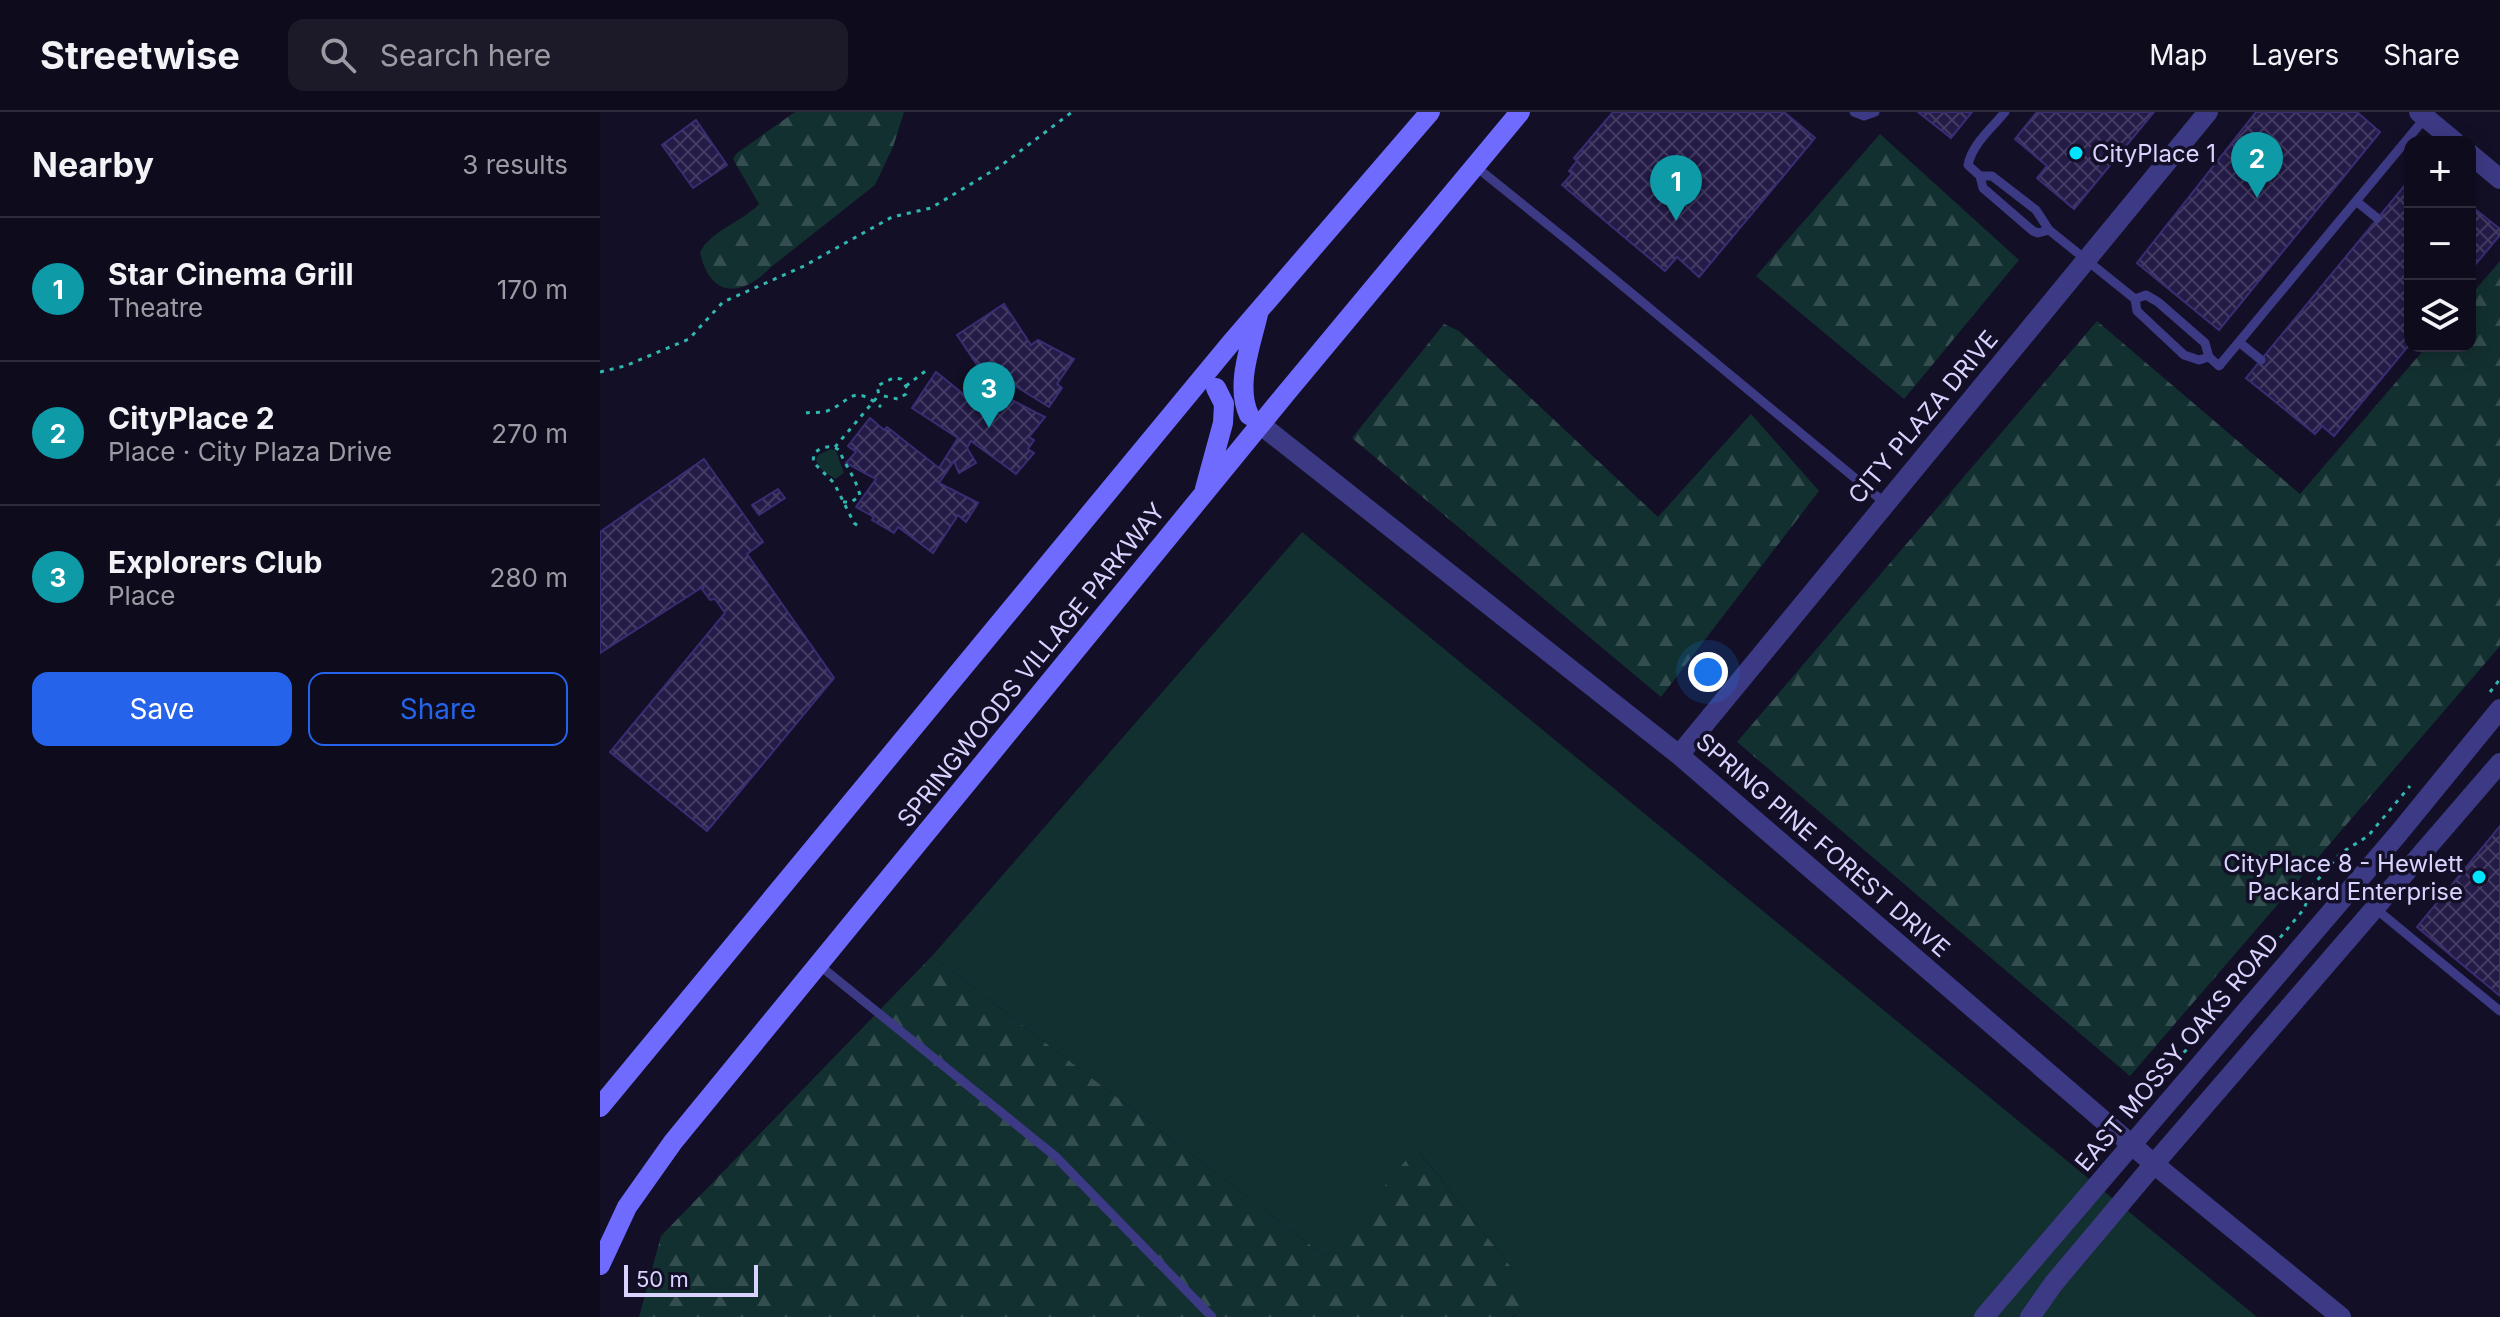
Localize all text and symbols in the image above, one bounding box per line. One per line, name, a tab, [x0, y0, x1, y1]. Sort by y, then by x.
search box	[288, 19, 848, 91]
text: Streetwise	[40, 32, 240, 78]
icon: search	[316, 33, 360, 77]
text: Search here	[380, 37, 551, 73]
text: Map	[2149, 38, 2207, 72]
text: Layers	[2251, 38, 2339, 72]
text: Share	[2383, 38, 2460, 72]
pin: 2	[2231, 132, 2283, 198]
map controls	[2404, 136, 2476, 352]
button: +	[2404, 136, 2476, 208]
place label: CityPlace 1	[2092, 139, 2216, 168]
text: Nearby	[32, 144, 154, 185]
marker: CityPlace 1	[2067, 144, 2085, 162]
text: 3 results	[462, 149, 568, 180]
pin: 1	[1650, 155, 1702, 221]
button: −	[2404, 208, 2476, 280]
text: Star Cinema Grill	[108, 256, 354, 292]
text: 1	[52, 274, 64, 305]
text: 170 m	[497, 274, 568, 305]
button: layers	[2404, 280, 2476, 352]
text: Theatre	[108, 292, 203, 323]
street label: CITY PLAZA DRIVE	[1842, 325, 2004, 509]
pin: 3	[963, 362, 1015, 428]
text: CityPlace 2	[108, 400, 275, 436]
text: 2	[50, 418, 66, 449]
text: 270 m	[491, 418, 568, 449]
text: Place · City Plaza Drive	[108, 436, 392, 467]
street label: SPRINGWOODS VILLAGE PARKWAY	[891, 497, 1171, 833]
text: Explorers Club	[108, 544, 322, 580]
text: 3	[50, 562, 66, 593]
text: 280 m	[490, 562, 568, 593]
text: Place	[108, 580, 176, 611]
your location	[1688, 652, 1728, 692]
button: Save	[32, 672, 292, 746]
button: Share	[308, 672, 568, 746]
street label: SPRING PINE FOREST DRIVE	[1690, 727, 1956, 963]
place label: CityPlace 8 - Hewlett Packard Enterprise	[2223, 849, 2463, 906]
marker: CityPlace 8 - Hewlett Packard Enterprise	[2470, 868, 2488, 886]
street label: EAST MOSSY OAKS ROAD	[2069, 927, 2285, 1177]
scale bar	[624, 1261, 758, 1297]
text: 50 m	[636, 1266, 689, 1292]

